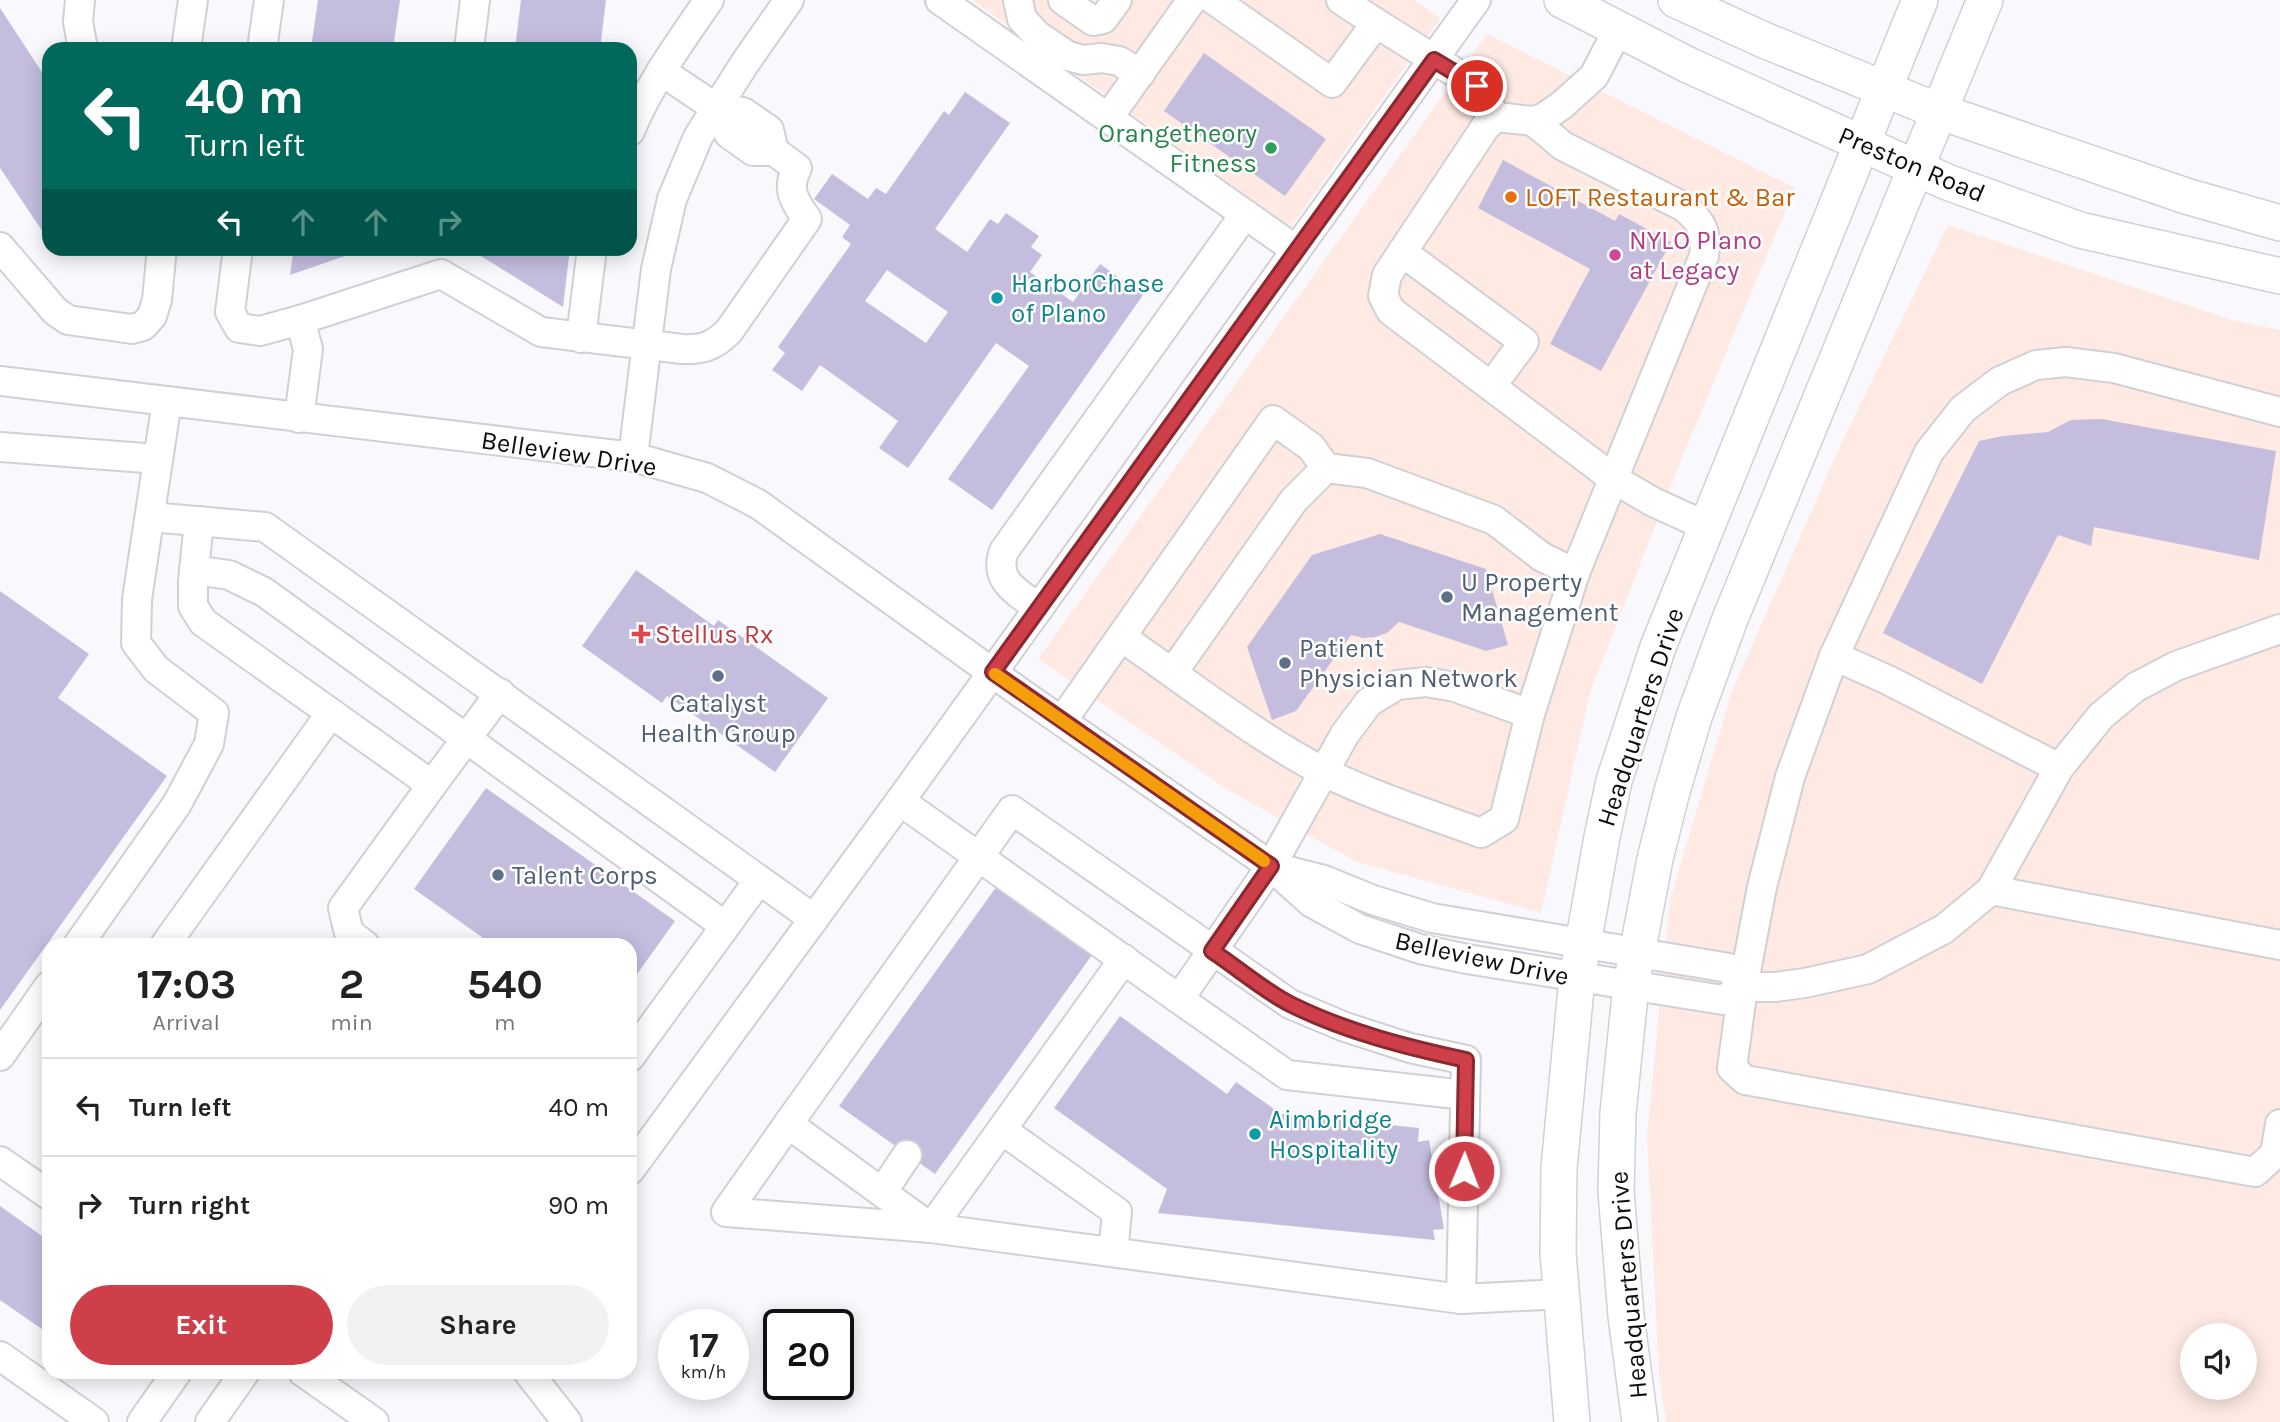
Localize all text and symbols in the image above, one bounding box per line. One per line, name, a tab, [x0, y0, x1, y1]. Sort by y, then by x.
pin	[1447, 56, 1507, 116]
icon: arrive	[1458, 67, 1496, 105]
text: 40 m	[185, 68, 304, 125]
icon: left	[70, 70, 161, 161]
place label: Orangetheory Fitness	[1098, 118, 1257, 179]
street label: Preston Road	[1834, 120, 1990, 209]
text: Turn left	[185, 127, 305, 164]
marker: Orangetheory Fitness	[1263, 140, 1279, 156]
place label: LOFT Restaurant & Bar	[1525, 182, 1795, 213]
marker: LOFT Restaurant & Bar	[1503, 189, 1519, 205]
icon: left	[211, 203, 249, 241]
icon: ahead	[284, 203, 322, 241]
icon: ahead	[357, 203, 395, 241]
icon: right	[430, 203, 468, 241]
place label: NYLO Plano at Legacy	[1629, 225, 1762, 286]
marker: NYLO Plano at Legacy	[1607, 247, 1623, 263]
place label: HarborChase of Plano	[1011, 268, 1164, 329]
marker: HarborChase of Plano	[989, 290, 1005, 306]
street label: Belleview Drive	[479, 424, 659, 483]
place label: U Property Management	[1461, 567, 1619, 628]
marker: U Property Management	[1439, 589, 1455, 605]
street label: Headquarters Drive	[1590, 604, 1690, 830]
place label: Stellus Rx	[655, 619, 773, 650]
marker: Stellus Rx	[633, 626, 649, 642]
place label: Patient Physician Network	[1299, 633, 1518, 694]
marker: Patient Physician Network	[1277, 655, 1293, 671]
marker: Catalyst Health Group	[710, 668, 726, 684]
place label: Catalyst Health Group	[640, 688, 796, 749]
place label: Talent Corps	[512, 860, 658, 891]
marker: Talent Corps	[490, 867, 506, 883]
street label: Belleview Drive	[1392, 925, 1572, 992]
text: 17:03	[136, 959, 236, 1009]
text: 2	[339, 959, 364, 1009]
text: 540	[467, 959, 543, 1009]
text: Arrival	[152, 1009, 220, 1036]
text: min	[330, 1009, 373, 1036]
text: m	[494, 1009, 516, 1036]
icon: left	[70, 1088, 108, 1126]
text: Turn left	[129, 1092, 231, 1123]
text: 40 m	[549, 1092, 609, 1123]
place label: Aimbridge Hospitality	[1269, 1104, 1398, 1165]
marker: Aimbridge Hospitality	[1247, 1126, 1263, 1142]
position arrow	[1427, 1134, 1501, 1208]
street label: Headquarters Drive	[1603, 1170, 1654, 1400]
icon: right	[70, 1186, 108, 1224]
text: Turn right	[129, 1190, 250, 1221]
text: 90 m	[548, 1190, 609, 1221]
button: Exit	[70, 1285, 333, 1365]
button: Share	[347, 1285, 609, 1365]
speed limit sign: 20	[763, 1309, 854, 1400]
map controls	[2180, 1323, 2257, 1400]
button: sound	[2180, 1323, 2257, 1400]
text: 17	[689, 1325, 718, 1366]
text: km/h	[681, 1361, 726, 1383]

